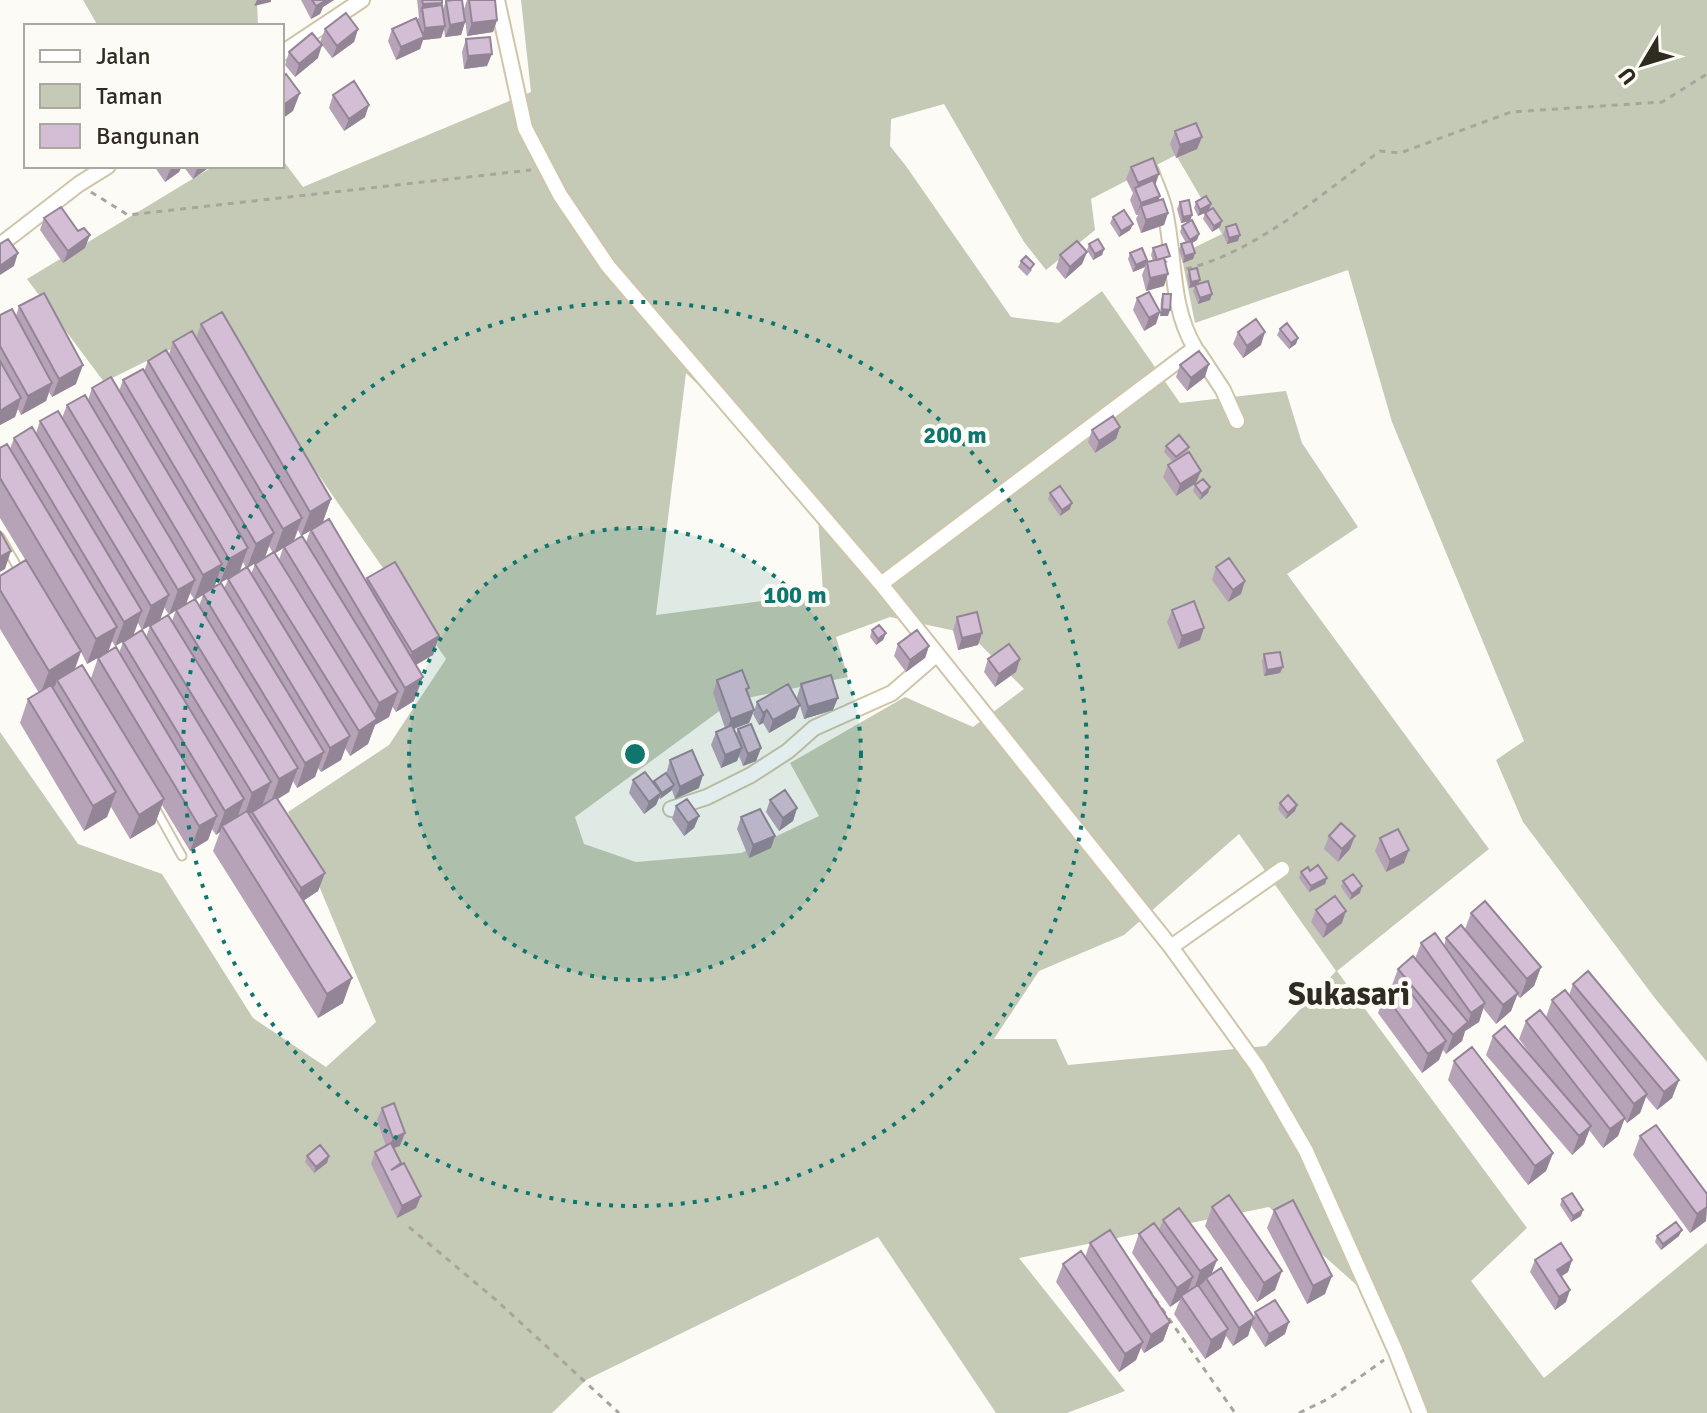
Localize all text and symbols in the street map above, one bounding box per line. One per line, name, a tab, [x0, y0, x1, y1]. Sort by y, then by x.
legend	[24, 24, 284, 168]
north arrow	[1603, 24, 1683, 104]
text: Jalan	[96, 41, 151, 71]
text: U	[1612, 62, 1643, 90]
text: Taman	[96, 81, 163, 111]
text: Bangunan	[96, 121, 200, 151]
text: 200 m	[923, 420, 987, 450]
text: 100 m	[763, 580, 827, 610]
centre of rings	[621, 740, 649, 768]
district label: Sukasari	[1288, 975, 1410, 1014]

